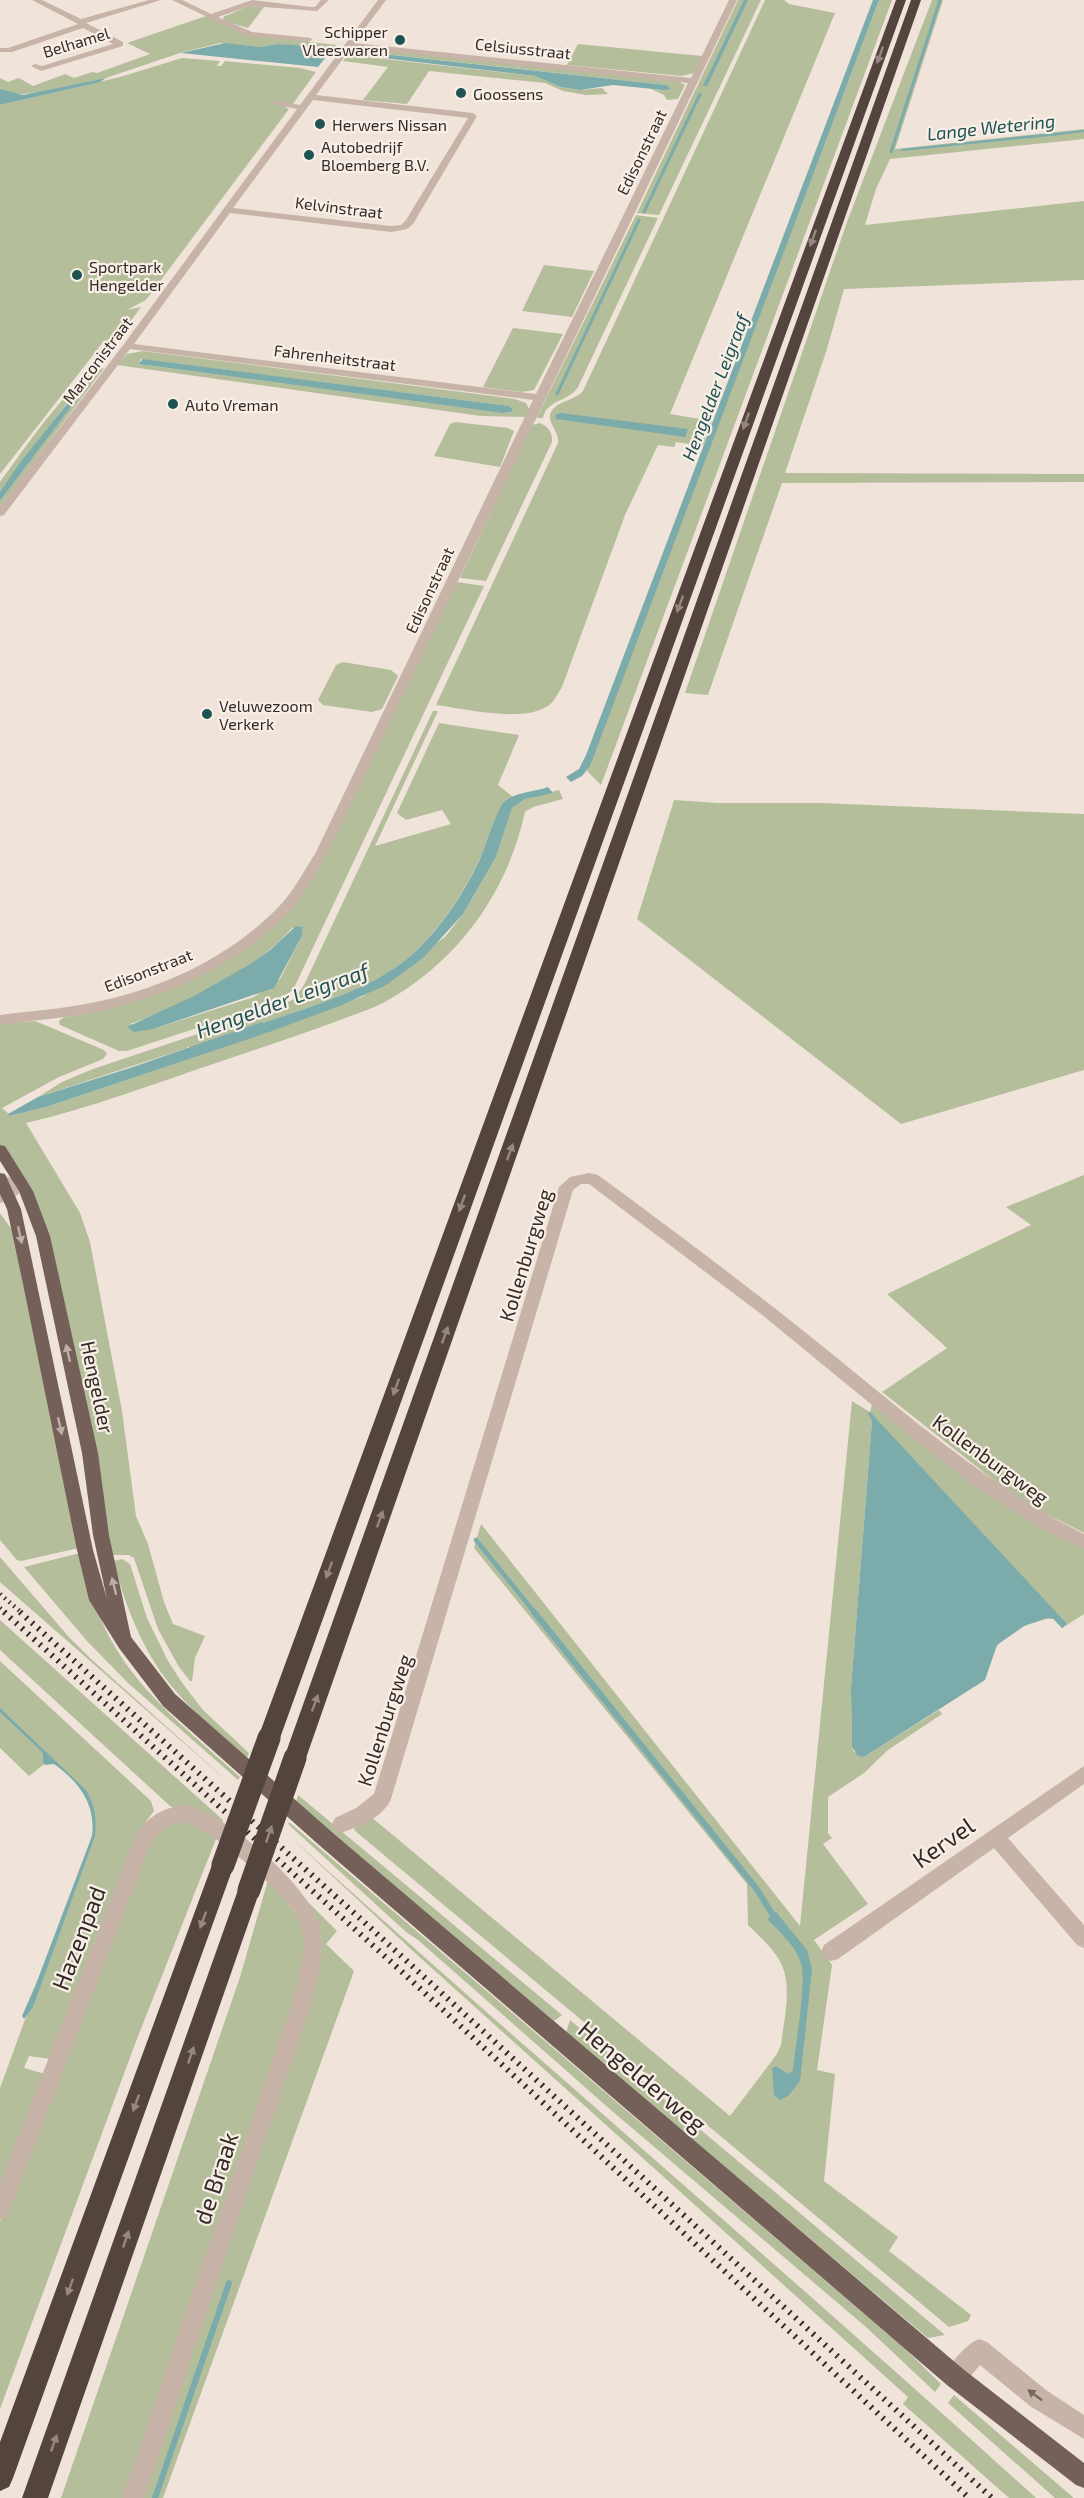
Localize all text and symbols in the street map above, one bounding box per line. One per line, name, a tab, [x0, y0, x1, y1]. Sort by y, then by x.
place label: Schipper Vleeswaren	[302, 22, 389, 59]
street label: Belhamel	[40, 23, 112, 61]
marker: Schipper Vleeswaren	[393, 33, 407, 47]
street label: Celsiusstraat	[474, 34, 572, 62]
one-way arrow	[875, 46, 885, 64]
place label: Goossens	[473, 84, 544, 103]
marker: Goossens	[454, 86, 468, 100]
street label: Edisonstraat	[612, 106, 670, 198]
water label: Lange Wetering	[926, 109, 1056, 145]
place label: Herwers Nissan	[332, 115, 447, 134]
marker: Herwers Nissan	[313, 117, 327, 131]
place label: Autobedrijf Bloemberg B.V.	[321, 137, 429, 174]
marker: Autobedrijf Bloemberg B.V.	[302, 148, 316, 162]
street label: Kelvinstraat	[294, 192, 384, 222]
one-way arrow	[808, 229, 817, 247]
place label: Sportpark Hengelder	[89, 257, 165, 294]
marker: Sportpark Hengelder	[70, 268, 84, 282]
water label: Hengelder Leigraaf	[677, 308, 754, 464]
street label: Marconistraat	[58, 313, 136, 407]
street label: Fahrenheitstraat	[273, 340, 397, 374]
place label: Auto Vreman	[185, 395, 279, 414]
marker: Auto Vreman	[166, 397, 180, 411]
one-way arrow	[741, 412, 751, 430]
street label: Edisonstraat	[401, 544, 457, 636]
one-way arrow	[674, 596, 684, 614]
place label: Veluwezoom Verkerk	[219, 696, 313, 733]
marker: Veluwezoom Verkerk	[200, 707, 214, 721]
street label: Edisonstraat	[101, 944, 195, 996]
water label: Hengelder Leigraaf	[192, 956, 374, 1043]
one-way arrow	[506, 1142, 516, 1160]
street label: Kollenburgweg	[493, 1186, 557, 1324]
one-way arrow	[457, 1195, 467, 1213]
one-way arrow	[15, 1226, 25, 1245]
one-way arrow	[441, 1326, 451, 1344]
street label: Hengelder	[77, 1339, 119, 1435]
one-way arrow	[63, 1343, 72, 1362]
one-way arrow	[390, 1378, 400, 1396]
street label: Kollenburgweg	[928, 1409, 1054, 1509]
one-way arrow	[56, 1417, 66, 1435]
one-way arrow	[376, 1510, 386, 1528]
one-way arrow	[324, 1561, 334, 1579]
one-way arrow	[108, 1576, 118, 1595]
street label: Kollenburgweg	[351, 1651, 417, 1789]
one-way arrow	[310, 1694, 320, 1712]
street label: Kervel	[906, 1810, 980, 1874]
one-way arrow	[264, 1825, 274, 1843]
street label: Hazenpad	[45, 1882, 111, 1994]
one-way arrow	[198, 1911, 208, 1929]
street label: Hengelderweg	[573, 2014, 713, 2138]
one-way arrow	[186, 2046, 196, 2064]
one-way arrow	[131, 2095, 141, 2113]
street label: de Braak	[187, 2128, 243, 2228]
one-way arrow	[121, 2230, 131, 2248]
one-way arrow	[64, 2278, 74, 2296]
one-way arrow	[1028, 2390, 1043, 2402]
one-way arrow	[50, 2434, 60, 2452]

